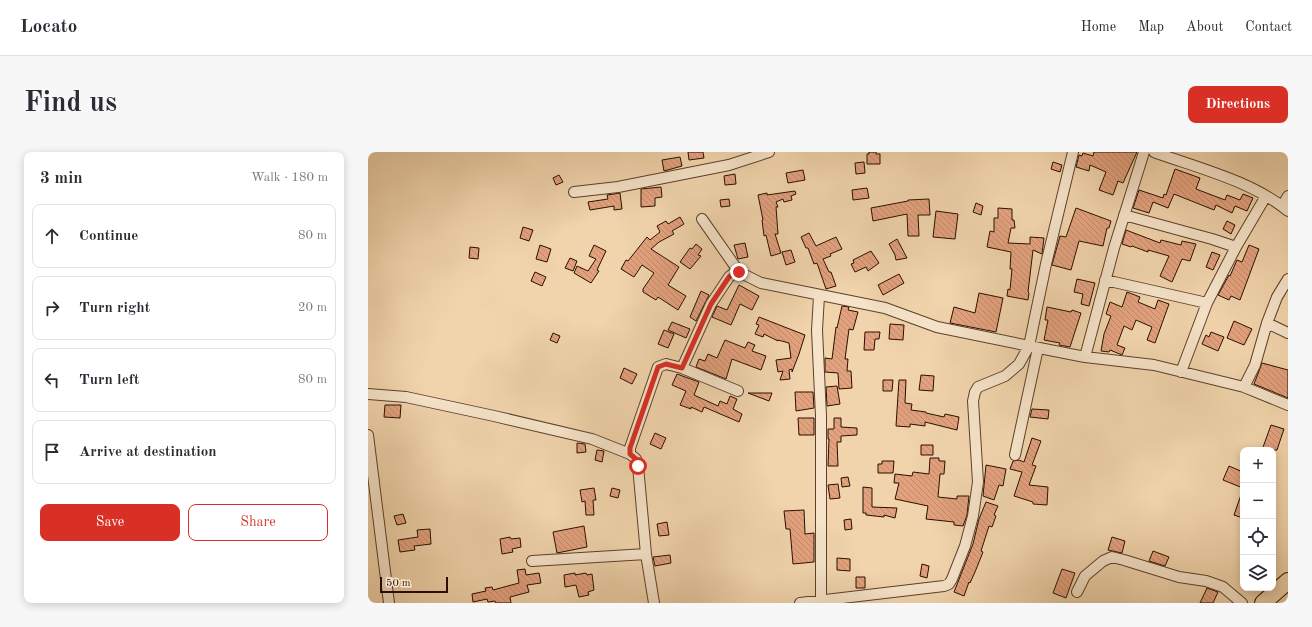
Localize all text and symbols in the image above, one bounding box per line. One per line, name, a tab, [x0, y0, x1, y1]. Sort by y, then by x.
text: Locato	[20, 18, 77, 37]
text: Home	[1081, 20, 1116, 34]
text: Map	[1138, 20, 1164, 34]
text: About	[1186, 20, 1223, 34]
text: Contact	[1245, 20, 1292, 34]
button: Directions	[1188, 86, 1288, 123]
text: Find us	[24, 90, 117, 118]
text: 3 min	[40, 170, 83, 187]
text: Walk · 180 m	[251, 171, 328, 184]
icon: ahead	[41, 225, 63, 247]
text: Continue	[79, 229, 138, 244]
text: 80 m	[298, 229, 327, 242]
route end	[730, 263, 748, 281]
icon: right	[41, 297, 63, 319]
text: Turn right	[79, 301, 150, 316]
text: 20 m	[298, 301, 327, 314]
icon: left	[41, 369, 63, 391]
text: Turn left	[79, 373, 139, 388]
text: 80 m	[298, 373, 327, 386]
icon: arrive	[41, 441, 63, 463]
text: Arrive at destination	[79, 445, 217, 460]
map controls	[1240, 447, 1276, 591]
button: +	[1240, 447, 1276, 483]
route start	[629, 457, 647, 475]
button: −	[1240, 483, 1276, 519]
button: Save	[40, 504, 180, 541]
button: Share	[188, 504, 328, 541]
button: locate	[1240, 519, 1276, 555]
button: layers	[1240, 555, 1276, 591]
scale bar	[380, 575, 448, 594]
text: 50 m	[386, 578, 411, 589]

